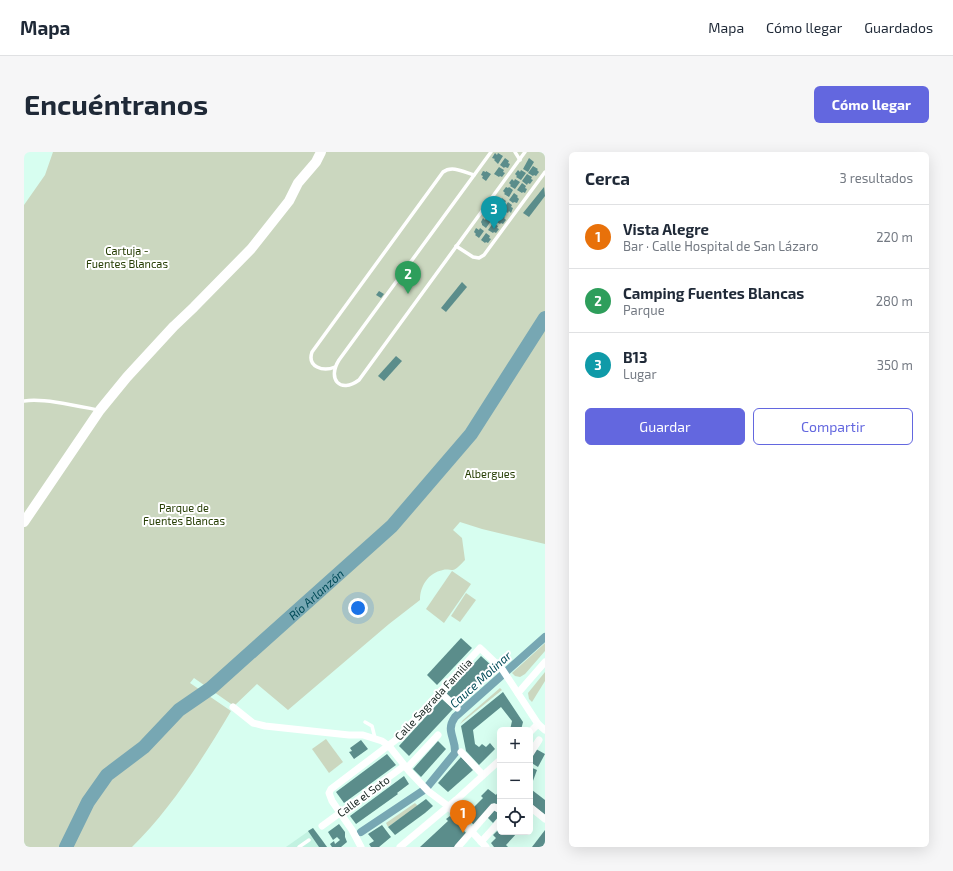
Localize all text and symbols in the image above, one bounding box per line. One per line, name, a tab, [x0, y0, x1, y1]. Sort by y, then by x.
text: Mapa	[20, 16, 70, 39]
text: Mapa	[708, 19, 744, 36]
text: Cómo llegar	[766, 19, 842, 36]
text: Guardados	[864, 19, 933, 36]
button: Cómo llegar	[814, 86, 929, 123]
text: Encuéntranos	[24, 87, 208, 121]
text: Cerca	[585, 168, 630, 188]
text: 3 resultados	[840, 170, 913, 186]
pin: 3	[481, 196, 507, 229]
text: Vista Alegre	[623, 220, 709, 238]
text: 1	[595, 229, 601, 245]
text: 220 m	[876, 229, 913, 245]
text: Bar · Calle Hospital de San Lázaro	[623, 238, 818, 254]
park label: Cartuja - Fuentes Blancas	[86, 244, 168, 270]
pin: 2	[395, 261, 421, 294]
text: Camping Fuentes Blancas	[623, 284, 804, 302]
text: 2	[594, 293, 602, 309]
text: 280 m	[876, 293, 913, 309]
text: Parque	[623, 302, 665, 318]
text: B13	[623, 348, 648, 366]
text: 3	[594, 357, 602, 373]
text: 350 m	[877, 357, 913, 373]
text: Lugar	[623, 366, 657, 382]
button: Guardar	[585, 408, 745, 445]
button: Compartir	[753, 408, 913, 445]
park label: Albergues	[465, 467, 516, 480]
park label: Parque de Fuentes Blancas	[143, 501, 225, 527]
water label: Río Arlanzón	[286, 566, 346, 622]
your location	[348, 598, 368, 618]
water label: Cauce Molinar	[446, 648, 514, 710]
street label: Calle Sagrada Familia	[392, 655, 474, 743]
map controls	[497, 727, 533, 835]
button: +	[497, 727, 533, 763]
button: −	[497, 763, 533, 799]
street label: Calle el Soto	[334, 773, 392, 819]
button: locate	[497, 799, 533, 835]
pin: 1	[450, 800, 476, 833]

